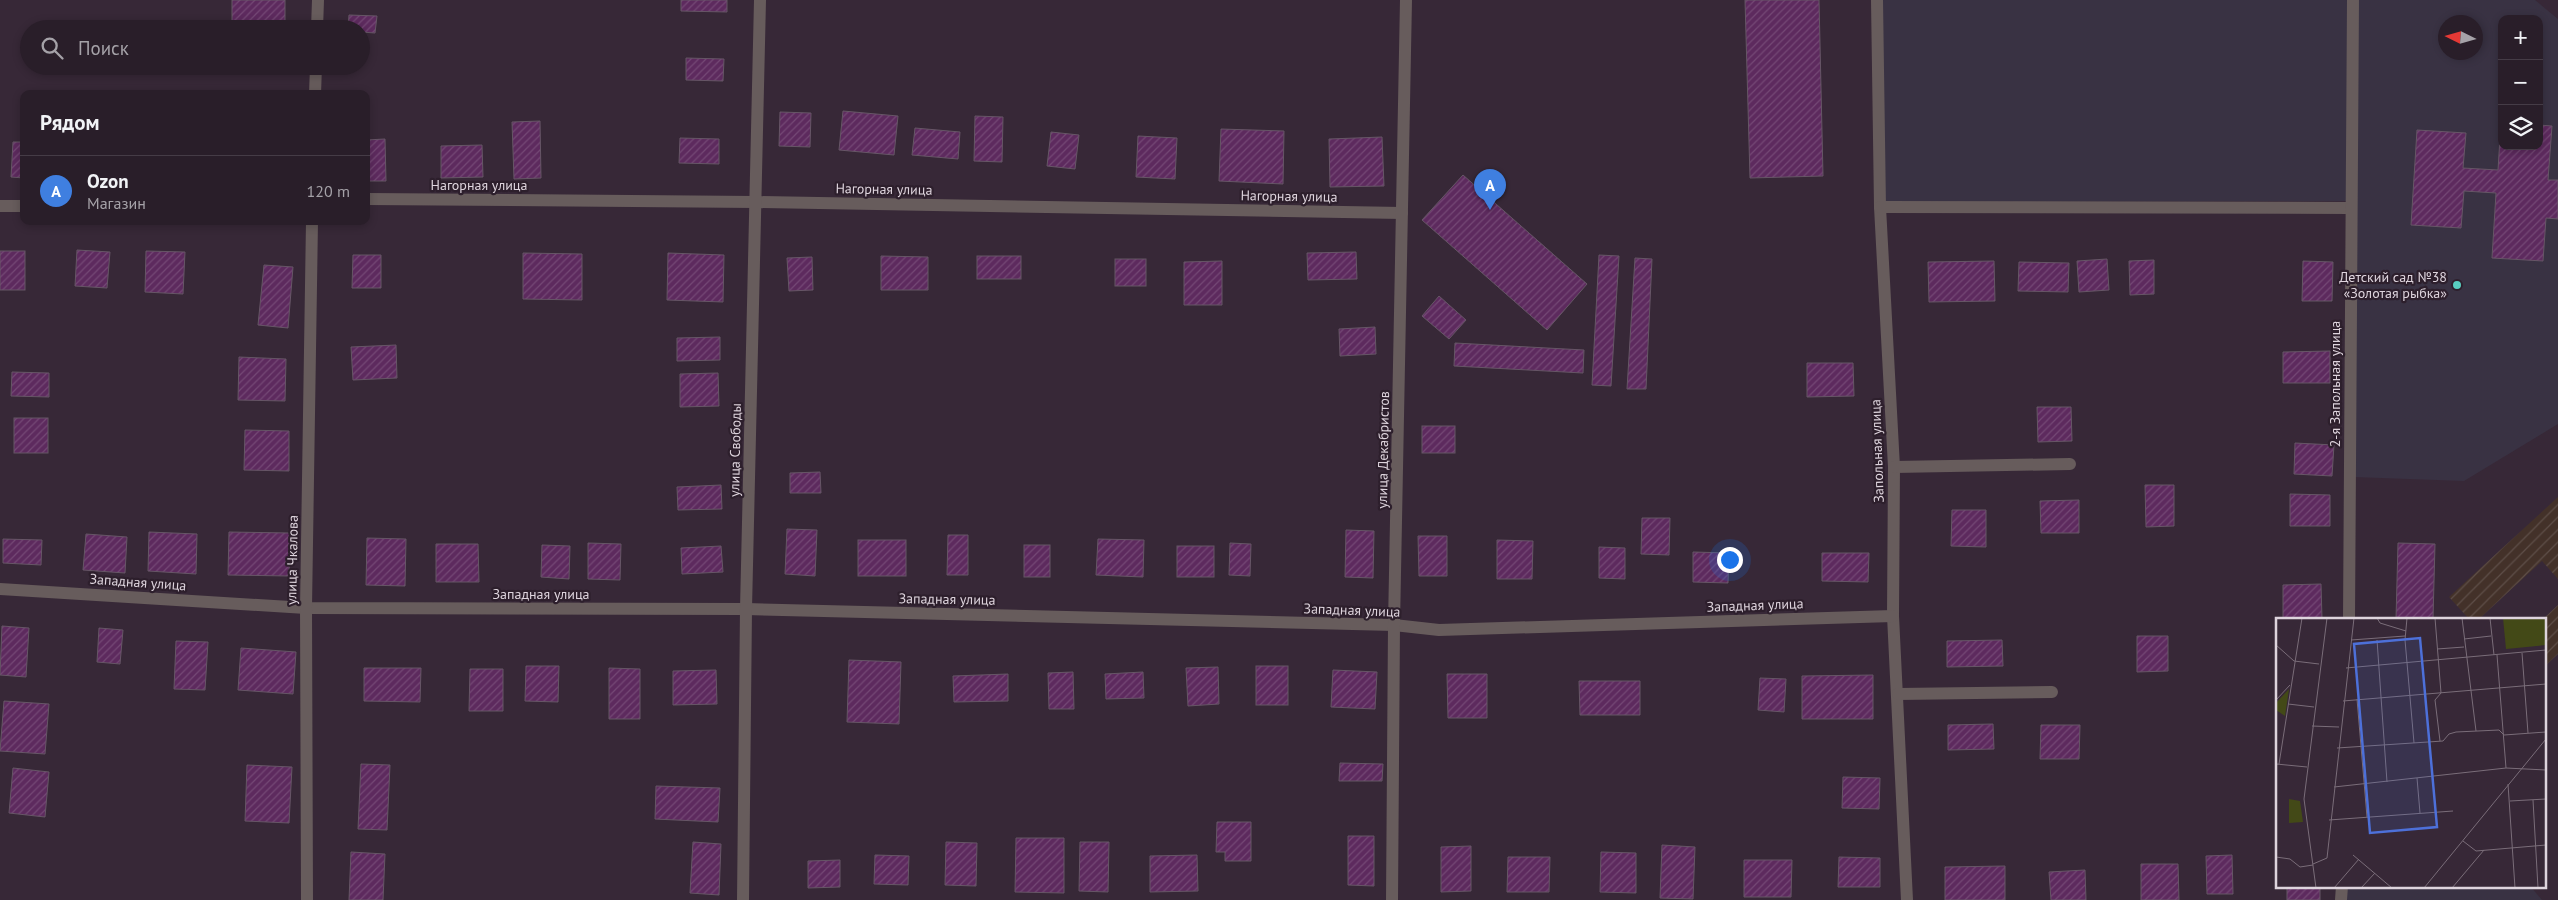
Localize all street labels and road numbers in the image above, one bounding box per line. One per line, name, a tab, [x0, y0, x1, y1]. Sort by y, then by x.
street label: Нагорная улица	[431, 176, 527, 194]
street label: Нагорная улица	[835, 179, 933, 199]
street label: Нагорная улица	[1240, 186, 1338, 206]
street label: 2-я Запольная улица	[2326, 321, 2344, 447]
street label: улица Декабристов	[1373, 391, 1393, 509]
street label: Запольная улица	[1866, 399, 1888, 503]
street label: улица Свободы	[725, 403, 745, 497]
street label: улица Чкалова	[282, 515, 302, 605]
street label: Западная улица	[89, 570, 187, 594]
street label: Западная улица	[492, 585, 590, 603]
street label: Западная улица	[898, 589, 996, 609]
street label: Западная улица	[1706, 594, 1804, 616]
street label: Западная улица	[1303, 599, 1401, 621]

